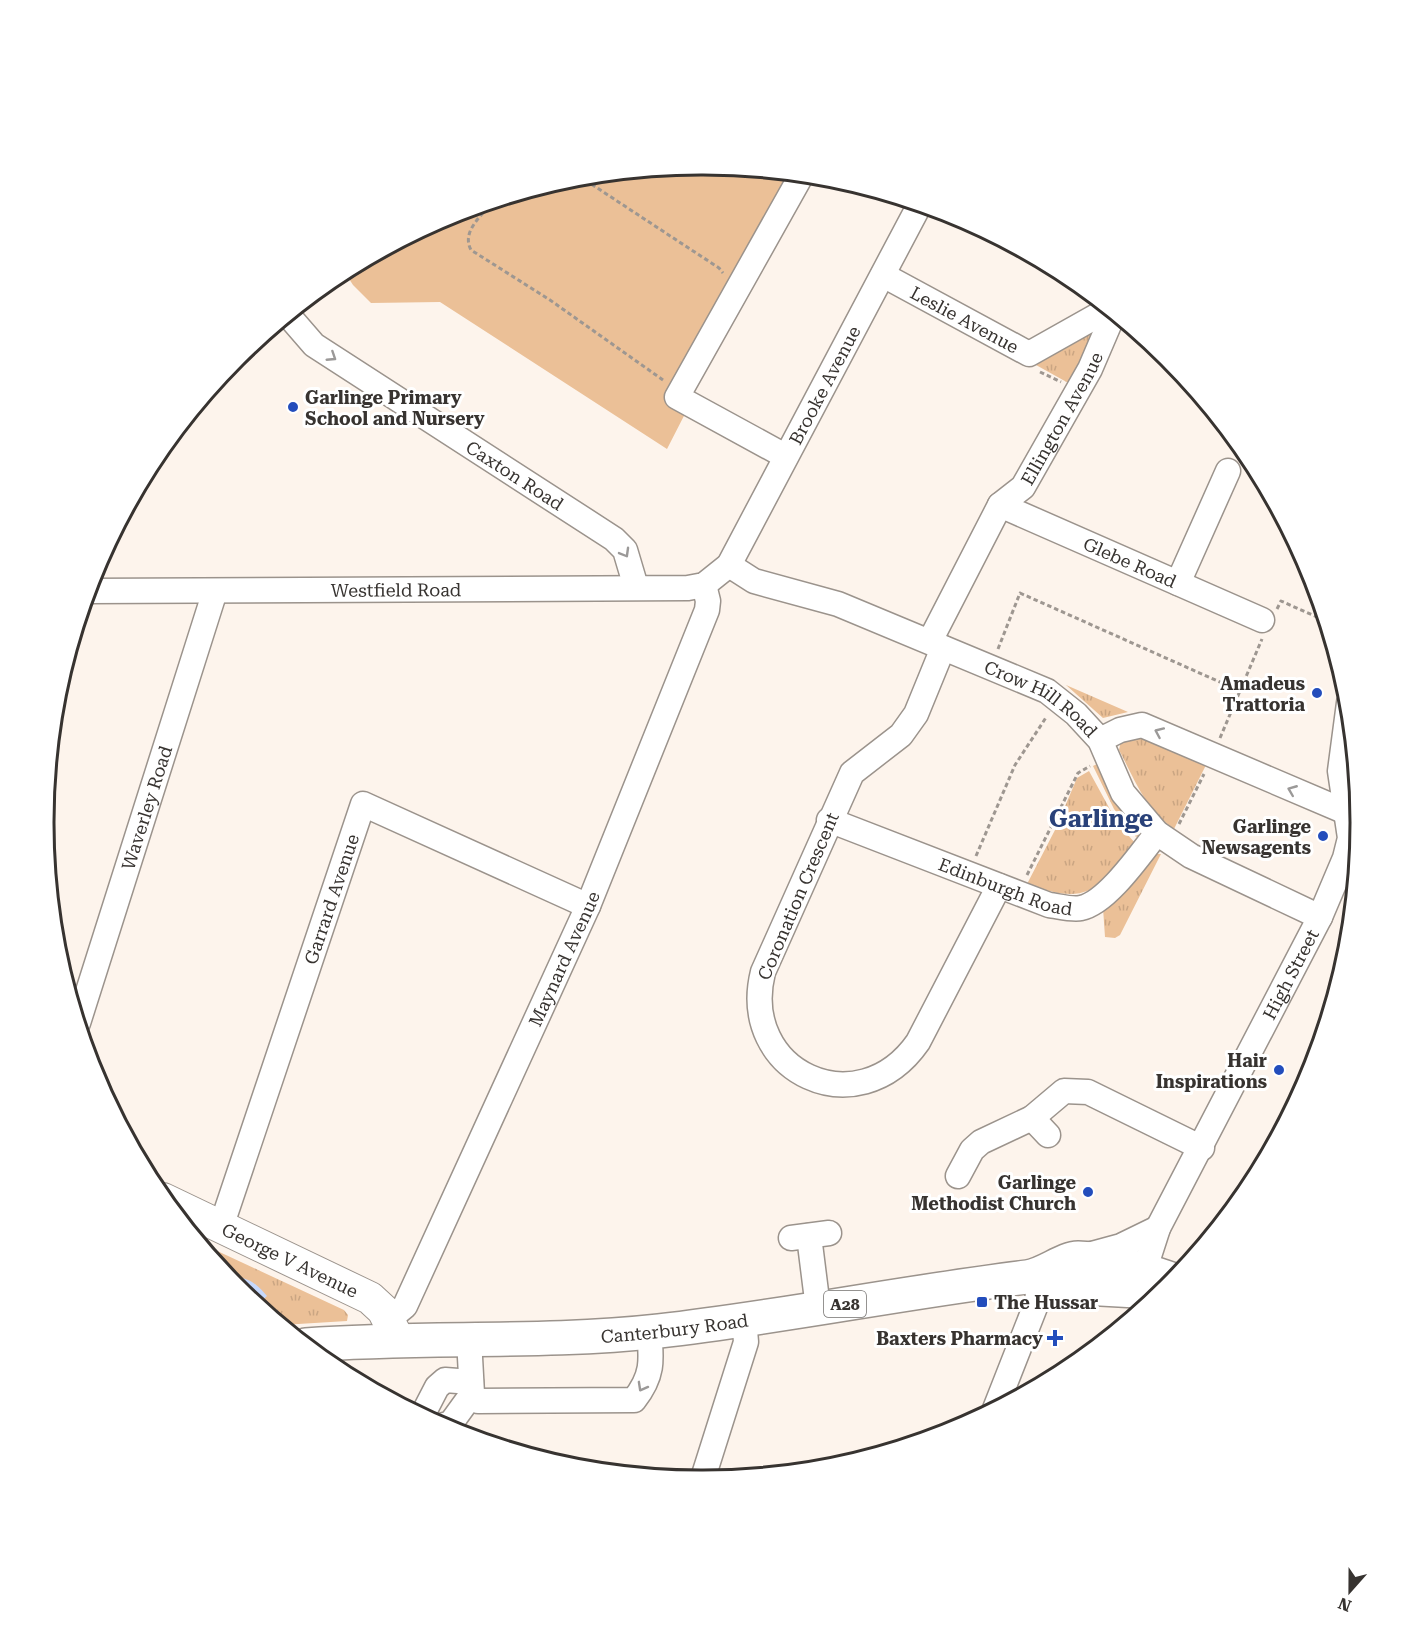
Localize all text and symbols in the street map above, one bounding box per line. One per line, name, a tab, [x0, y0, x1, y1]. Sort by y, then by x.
street label: Leslie Avenue	[907, 281, 1023, 357]
street label: Brooke Avenue	[784, 322, 864, 448]
street label: Ellington Avenue	[1016, 349, 1107, 488]
one-way arrow	[325, 350, 336, 361]
place label: Garlinge Primary School and Nursery	[305, 387, 485, 429]
marker: Garlinge Primary School and Nursery	[286, 400, 300, 414]
street label: Caxton Road	[462, 436, 568, 514]
street label: Glebe Road	[1080, 532, 1180, 592]
one-way arrow	[617, 547, 628, 558]
street label: Westfield Road	[331, 579, 462, 600]
street label: Crow Hill Road	[981, 656, 1103, 742]
place label: Amadeus Trattoria	[1220, 673, 1305, 715]
marker: Amadeus Trattoria	[1310, 686, 1324, 700]
one-way arrow	[1155, 728, 1166, 740]
street label: Waverley Road	[117, 743, 176, 872]
one-way arrow	[1287, 785, 1298, 797]
district label: Garlinge	[1049, 805, 1153, 833]
street label: Coronation Crescent	[753, 809, 843, 983]
place label: Garlinge Newsagents	[1202, 816, 1311, 858]
marker: Garlinge Newsagents	[1316, 829, 1330, 843]
street label: Garrard Avenue	[299, 831, 363, 967]
street label: Edinburgh Road	[936, 853, 1074, 919]
street label: Maynard Avenue	[524, 888, 603, 1029]
street label: High Street	[1258, 925, 1322, 1023]
place label: Hair Inspirations	[1156, 1050, 1267, 1092]
marker: Hair Inspirations	[1272, 1063, 1286, 1077]
place label: Garlinge Methodist Church	[911, 1172, 1076, 1214]
marker: Garlinge Methodist Church	[1081, 1185, 1095, 1199]
street label: George V Avenue	[219, 1218, 362, 1301]
road number: A28	[824, 1291, 866, 1317]
place label: The Hussar	[994, 1292, 1098, 1313]
marker: The Hussar	[975, 1295, 989, 1309]
street label: Canterbury Road	[600, 1309, 750, 1346]
place label: Baxters Pharmacy	[876, 1328, 1043, 1349]
marker: Baxters Pharmacy	[1048, 1331, 1062, 1345]
one-way arrow	[638, 1381, 649, 1392]
north arrow	[1320, 1561, 1380, 1621]
text: N	[1336, 1593, 1354, 1616]

